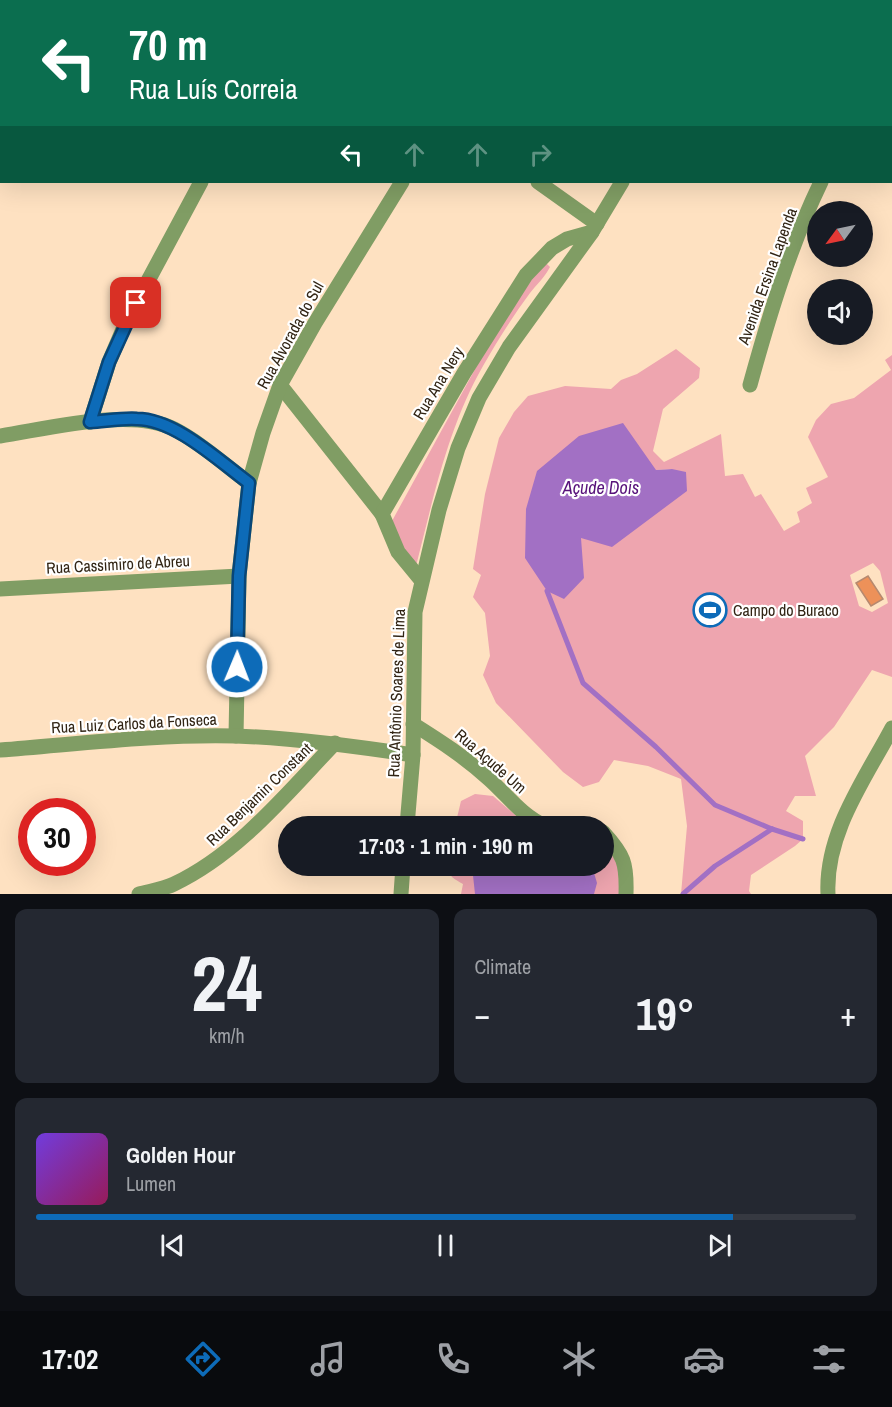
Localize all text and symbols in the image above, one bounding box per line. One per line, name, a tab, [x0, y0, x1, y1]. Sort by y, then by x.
text: 70 m	[129, 17, 208, 73]
icon: left	[30, 24, 108, 102]
text: Rua Luís Correia	[129, 71, 298, 107]
icon: left	[335, 138, 368, 171]
icon: ahead	[398, 138, 431, 171]
icon: ahead	[461, 138, 494, 171]
icon: right	[524, 138, 557, 171]
north arrow	[807, 201, 873, 267]
map controls	[807, 201, 873, 345]
street label: Avenida Ersina Lapenda	[732, 204, 802, 348]
pin	[110, 277, 161, 328]
street label: Rua Alvorada do Sul	[251, 277, 329, 393]
button: sound	[807, 279, 873, 345]
icon: arrive	[119, 286, 152, 319]
street label: Rua Ana Nery	[408, 342, 469, 424]
water label: Açude Dois	[562, 475, 639, 500]
street label: Rua Cassimiro de Abreu	[46, 549, 190, 579]
sports icon: Campo do Buraco	[692, 592, 728, 628]
place label: Campo do Buraco	[733, 599, 839, 621]
street label: Rua Antônio Soares de Lima	[382, 608, 410, 778]
position arrow	[205, 635, 269, 699]
street label: Rua Luiz Carlos da Fonseca	[51, 708, 218, 738]
street label: Rua Açude Um	[450, 724, 532, 798]
street label: Rua Benjamin Constant	[201, 737, 317, 850]
speed limit sign: 30	[18, 798, 96, 876]
text: 17:03 · 1 min · 190 m	[359, 831, 533, 861]
text: 24	[191, 930, 262, 1035]
text: Climate	[475, 953, 531, 980]
text: 19°	[636, 983, 695, 1044]
text: −	[475, 992, 490, 1036]
text: +	[840, 992, 856, 1036]
text: km/h	[209, 1022, 245, 1049]
text: Golden Hour	[126, 1140, 235, 1170]
text: Lumen	[126, 1170, 176, 1197]
icon: previous	[156, 1229, 189, 1262]
icon: pause	[429, 1229, 462, 1262]
icon: next	[703, 1229, 736, 1262]
icon: directions	[182, 1338, 224, 1380]
icon: music	[307, 1338, 349, 1380]
icon: phone	[432, 1338, 474, 1380]
icon: climate	[558, 1338, 600, 1380]
icon: car	[683, 1338, 725, 1380]
icon: filters	[808, 1338, 850, 1380]
text: 17:02	[42, 1341, 98, 1377]

